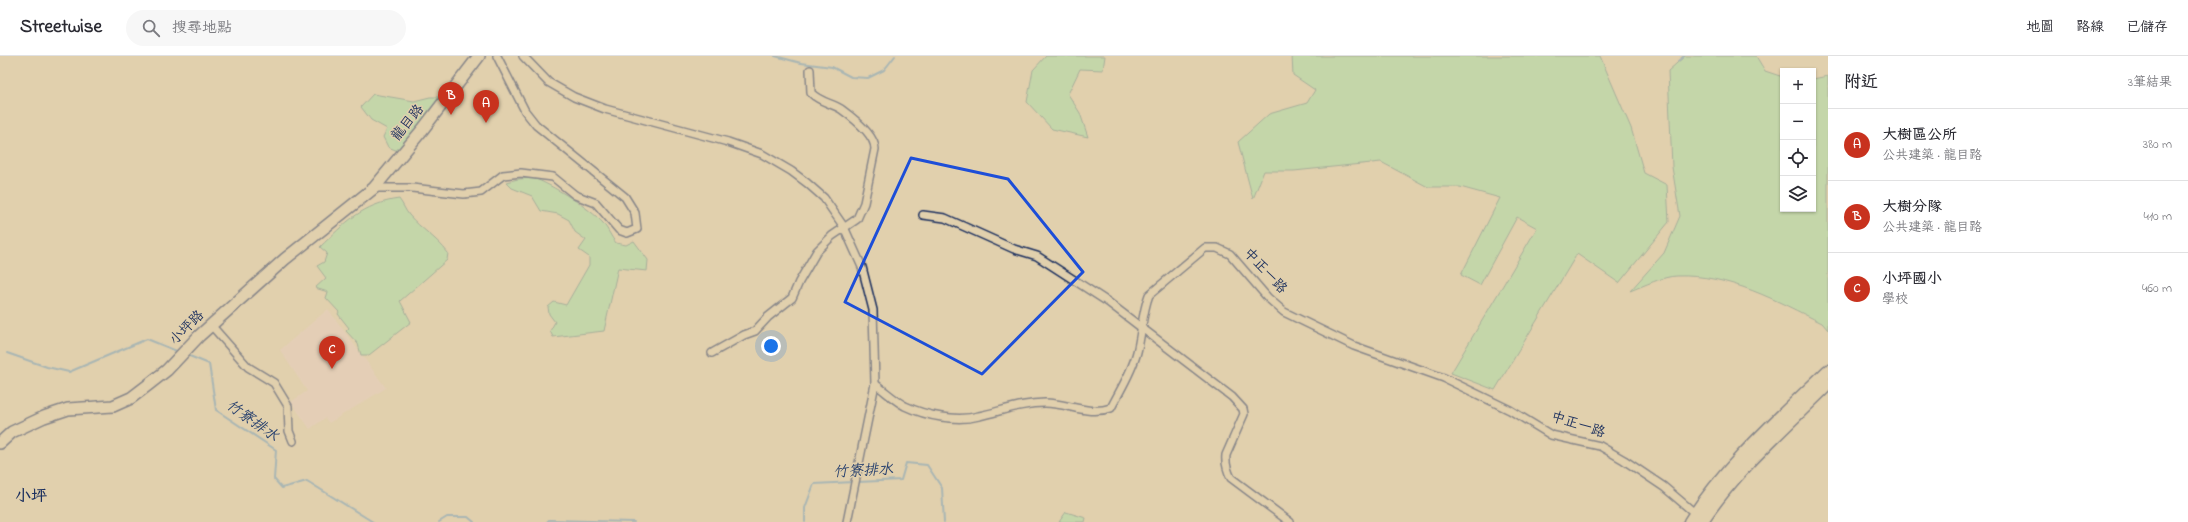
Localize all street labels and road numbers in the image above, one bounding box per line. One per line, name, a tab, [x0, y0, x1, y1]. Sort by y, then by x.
street label: 龍目路	[387, 100, 429, 146]
street label: 中正一路	[1238, 243, 1292, 299]
street label: 小坪路	[165, 306, 209, 350]
street label: 中正一路	[1548, 406, 1608, 444]

